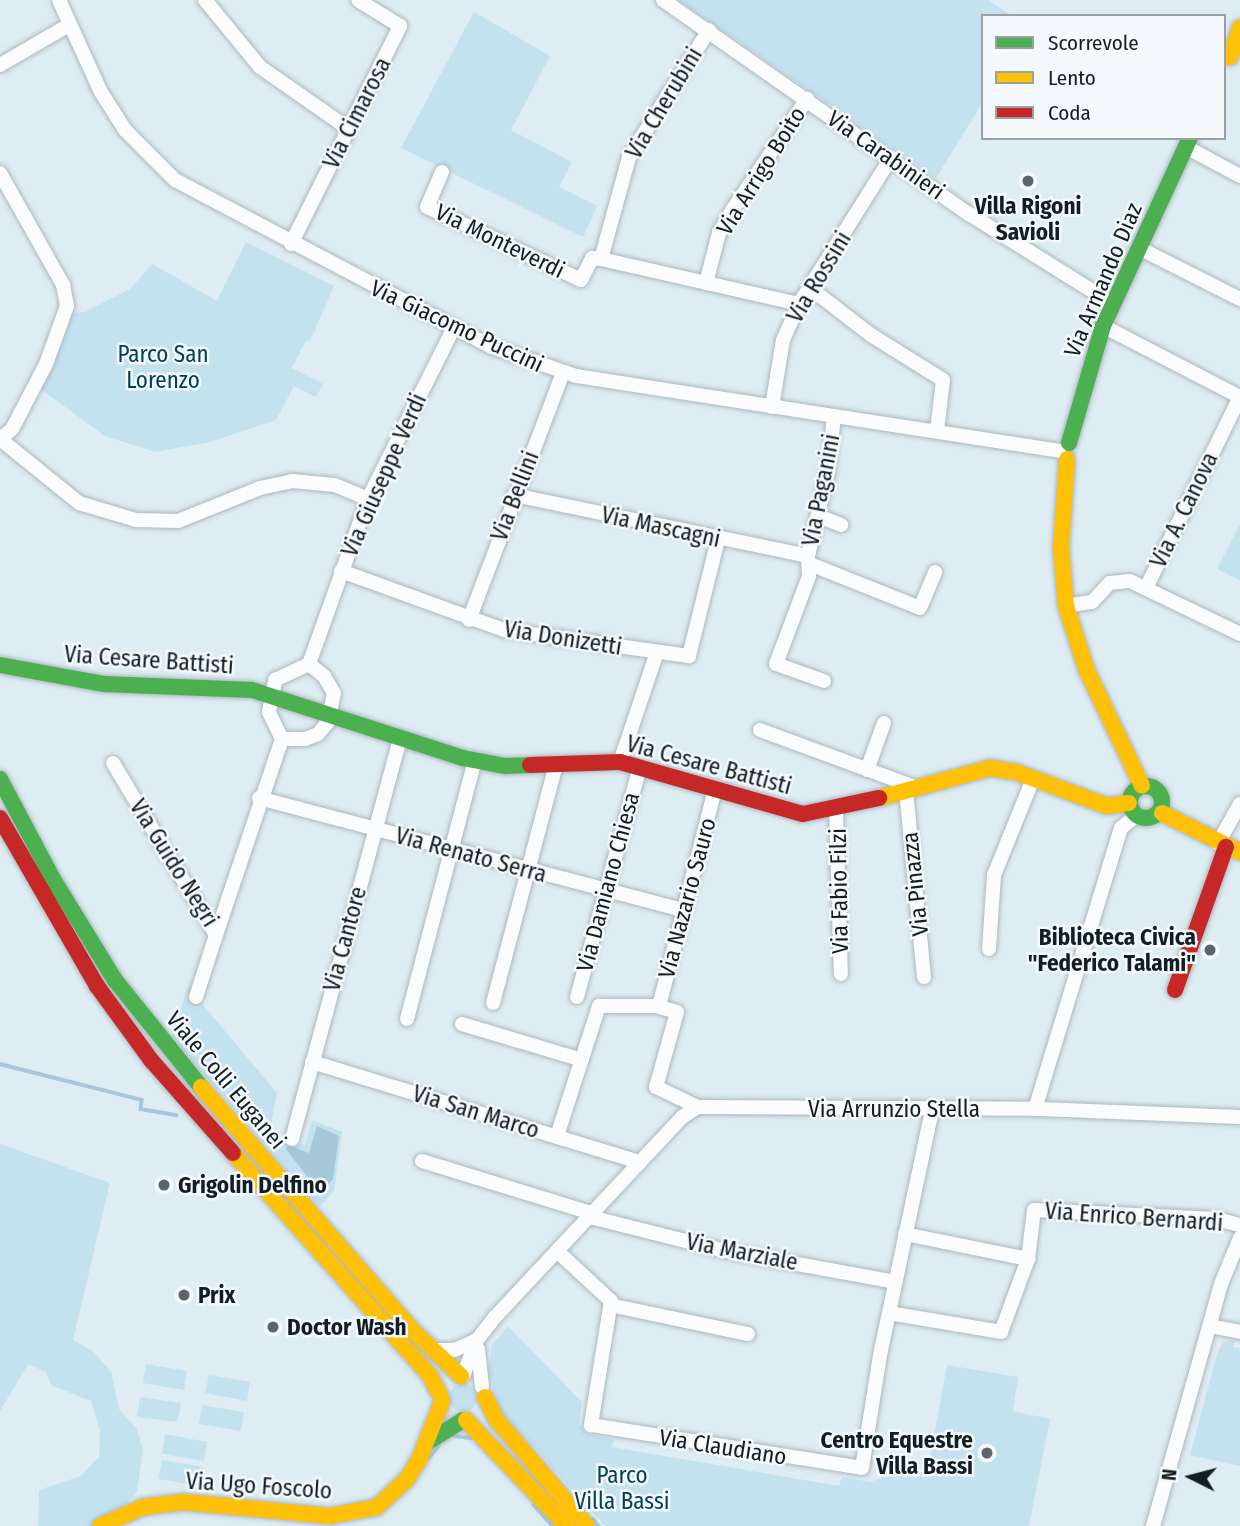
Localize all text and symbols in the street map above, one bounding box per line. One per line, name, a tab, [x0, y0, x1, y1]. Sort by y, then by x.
legend	[981, 14, 1226, 140]
text: Scorrevole	[1048, 30, 1139, 56]
street label: Via Cherubini	[620, 42, 708, 164]
street label: Via Cimarosa	[317, 53, 397, 173]
text: Lento	[1048, 65, 1096, 91]
text: Coda	[1048, 100, 1091, 126]
street label: Via Arrigo Boito	[711, 102, 811, 240]
street label: Via Carabinieri	[822, 105, 950, 205]
marker: Villa Rigoni Savioli	[1020, 173, 1036, 189]
place label: Villa Rigoni Savioli	[975, 192, 1081, 246]
street label: Via Monteverdi	[431, 198, 569, 284]
street label: Via Armando Diaz	[1058, 199, 1148, 361]
street label: Via Rossini	[781, 226, 857, 328]
street label: Via Giacomo Puccini	[366, 274, 548, 378]
park label: Parco San Lorenzo	[117, 340, 209, 394]
street label: Via Giuseppe Verdi	[336, 389, 432, 561]
street label: Via Paganini	[797, 432, 845, 548]
street label: Via Bellini	[485, 447, 545, 545]
street label: Via A. Canova	[1144, 448, 1224, 572]
street label: Via Mascagni	[599, 501, 723, 553]
street label: Via Donizetti	[502, 615, 624, 661]
street label: Via Cesare Battisti	[63, 640, 235, 680]
street label: Via Cesare Battisti	[623, 730, 795, 800]
street label: Via Damiano Chiesa	[571, 789, 645, 975]
street label: Via Guido Negri	[124, 794, 224, 932]
street label: Via Nazario Sauro	[652, 815, 722, 981]
street label: Via Renato Serra	[392, 822, 550, 888]
street label: Via Fabio Filzi	[824, 828, 854, 954]
street label: Via Pinazza	[896, 831, 934, 937]
street label: Via Cantore	[318, 884, 372, 994]
place label: Biblioteca Civica "Federico Talami"	[1028, 923, 1196, 977]
marker: Biblioteca Civica "Federico Talami"	[1202, 942, 1218, 958]
street label: Viale Colli Euganei	[160, 1006, 292, 1154]
street label: Via San Marco	[409, 1080, 543, 1144]
street label: Via Arrunzio Stella	[808, 1095, 980, 1123]
place label: Grigolin Delfino	[178, 1171, 327, 1199]
marker: Grigolin Delfino	[156, 1177, 172, 1193]
street label: Via Enrico Bernardi	[1044, 1197, 1224, 1237]
street label: Via Marziale	[684, 1228, 800, 1276]
place label: Prix	[198, 1281, 235, 1309]
marker: Prix	[176, 1287, 192, 1303]
place label: Doctor Wash	[287, 1313, 407, 1341]
marker: Doctor Wash	[265, 1319, 281, 1335]
street label: Via Claudiano	[657, 1423, 789, 1471]
place label: Centro Equestre Villa Bassi	[821, 1426, 973, 1480]
north arrow	[1156, 1442, 1226, 1512]
marker: Centro Equestre Villa Bassi	[979, 1445, 995, 1461]
park label: Parco Villa Bassi	[574, 1461, 670, 1515]
street label: Via Ugo Foscolo	[185, 1467, 333, 1505]
text: N	[1158, 1468, 1182, 1482]

